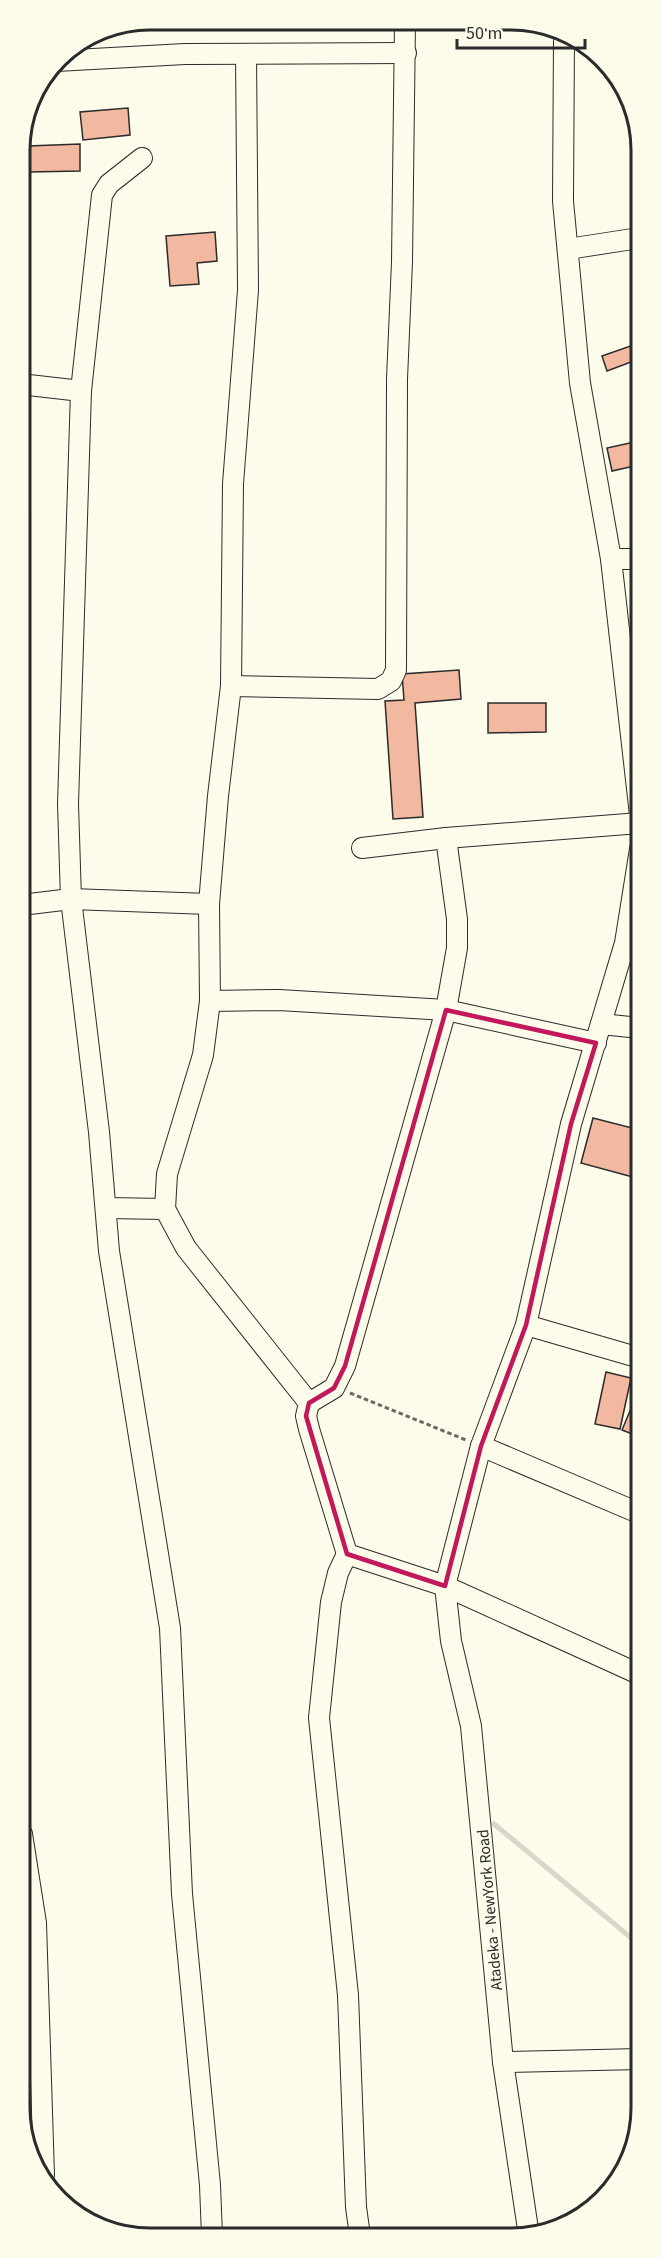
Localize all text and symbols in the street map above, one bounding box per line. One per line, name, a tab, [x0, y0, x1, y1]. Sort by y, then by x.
scale bar	[457, 12, 584, 50]
text: 50 m	[466, 21, 502, 46]
street label: Atadeka - NewYork Road	[472, 1828, 508, 1991]

